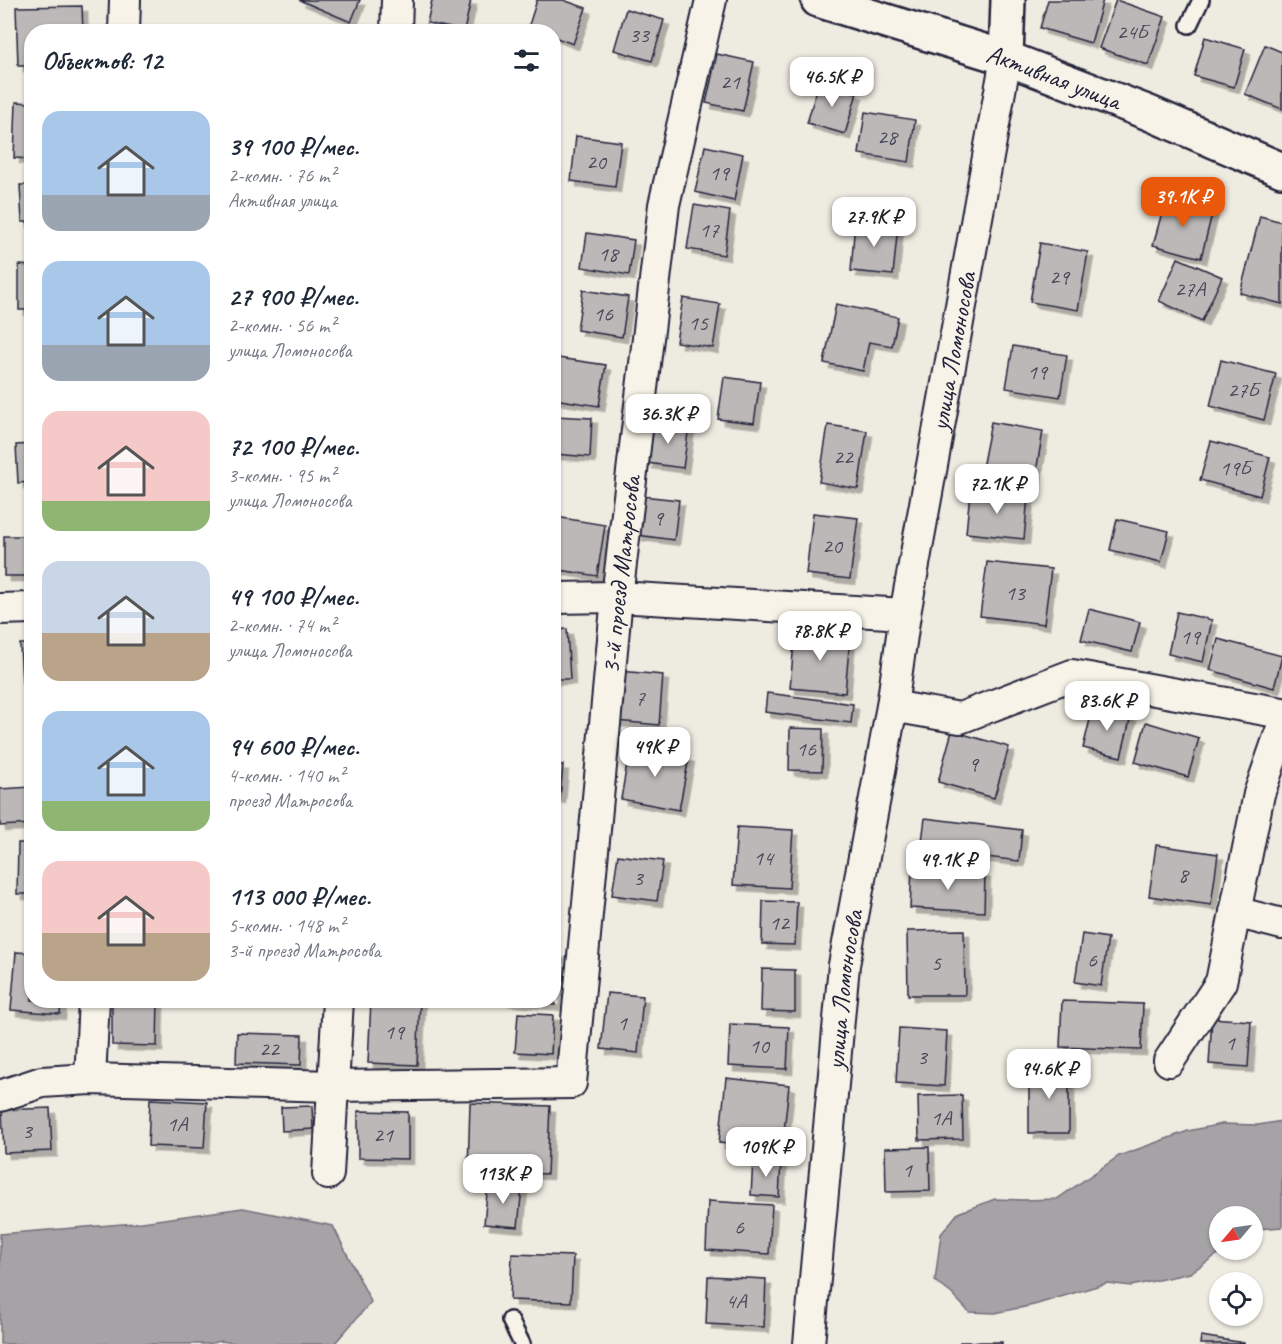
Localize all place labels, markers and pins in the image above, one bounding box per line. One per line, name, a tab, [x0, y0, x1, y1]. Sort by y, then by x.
pin: 46.5K ₽	[777, 57, 887, 108]
pin: 39.1K ₽	[1128, 177, 1238, 228]
pin: 27.9K ₽	[819, 197, 929, 248]
pin: 36.3K ₽	[613, 394, 723, 445]
pin: 72.1K ₽	[942, 464, 1052, 515]
pin: 78.8K ₽	[765, 611, 875, 662]
pin: 83.6K ₽	[1052, 681, 1162, 732]
pin: 49K ₽	[613, 727, 697, 778]
pin: 49.1K ₽	[893, 840, 1003, 891]
pin: 94.6K ₽	[994, 1049, 1104, 1100]
pin: 109K ₽	[717, 1127, 815, 1178]
pin: 113K ₽	[454, 1154, 552, 1205]

